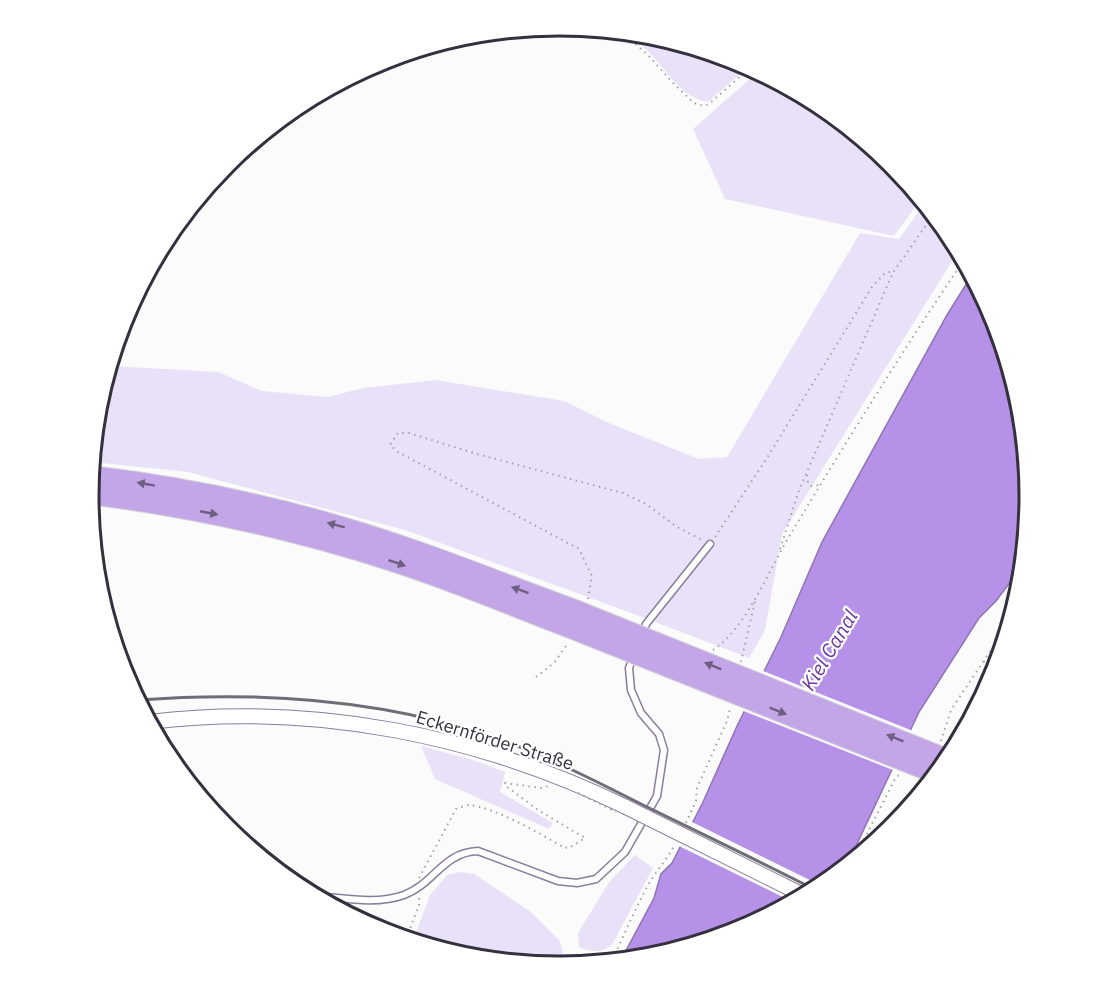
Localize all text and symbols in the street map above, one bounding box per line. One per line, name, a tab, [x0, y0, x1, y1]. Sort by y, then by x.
one-way arrow	[136, 479, 155, 488]
one-way arrow	[200, 509, 219, 518]
one-way arrow	[327, 520, 345, 529]
one-way arrow	[389, 559, 407, 569]
one-way arrow	[511, 585, 529, 594]
water label: Kiel Canal	[794, 604, 864, 695]
one-way arrow	[704, 661, 722, 671]
street label: Eckernförder Straße	[414, 705, 576, 775]
one-way arrow	[770, 706, 788, 716]
one-way arrow	[885, 733, 903, 743]

